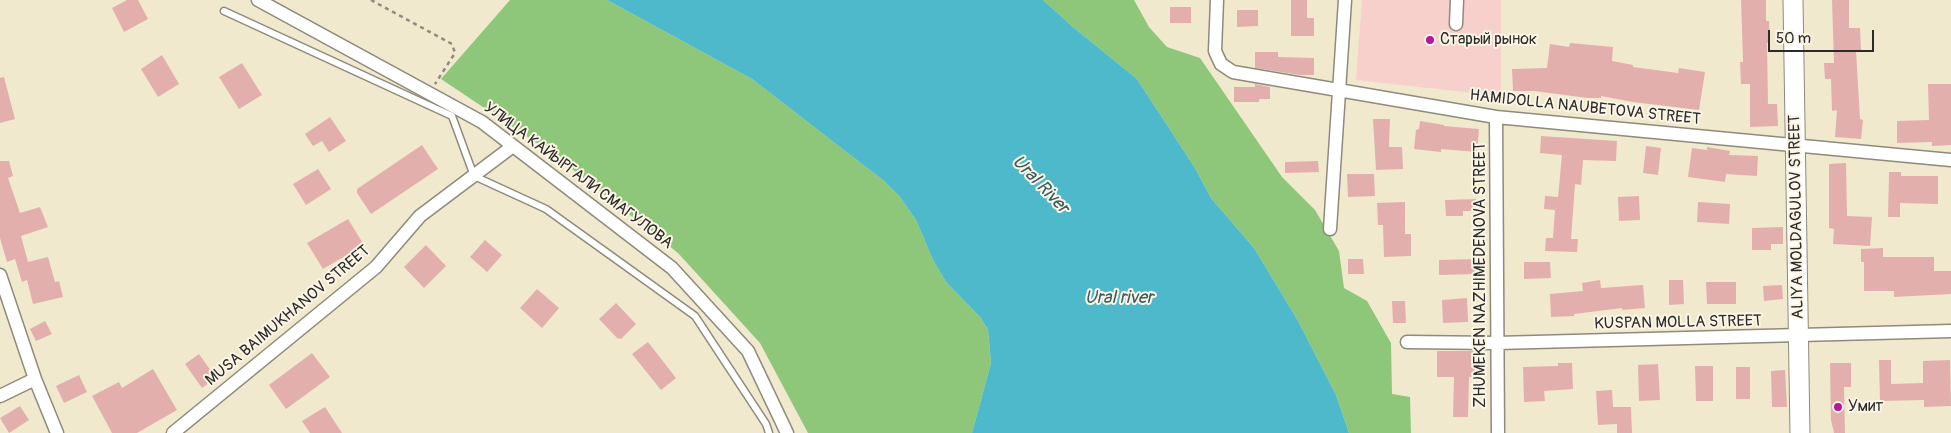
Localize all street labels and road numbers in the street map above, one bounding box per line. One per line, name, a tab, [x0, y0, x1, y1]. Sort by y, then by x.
street label: HAMIDOLLA NAUBETOVA STREET	[1469, 86, 1701, 130]
street label: УЛИЦА КАЙЫРГАЛИ СМАГУЛОВА	[480, 99, 676, 253]
street label: ALIYA MOLDAGULOV STREET	[1786, 115, 1808, 319]
street label: ZHUMEKEN NAZHIMEDENOVA STREET	[1471, 142, 1491, 408]
street label: MUSA BAIMUKHANOV STREET	[202, 242, 374, 390]
street label: KUSPAN MOLLA STREET	[1594, 312, 1762, 334]

